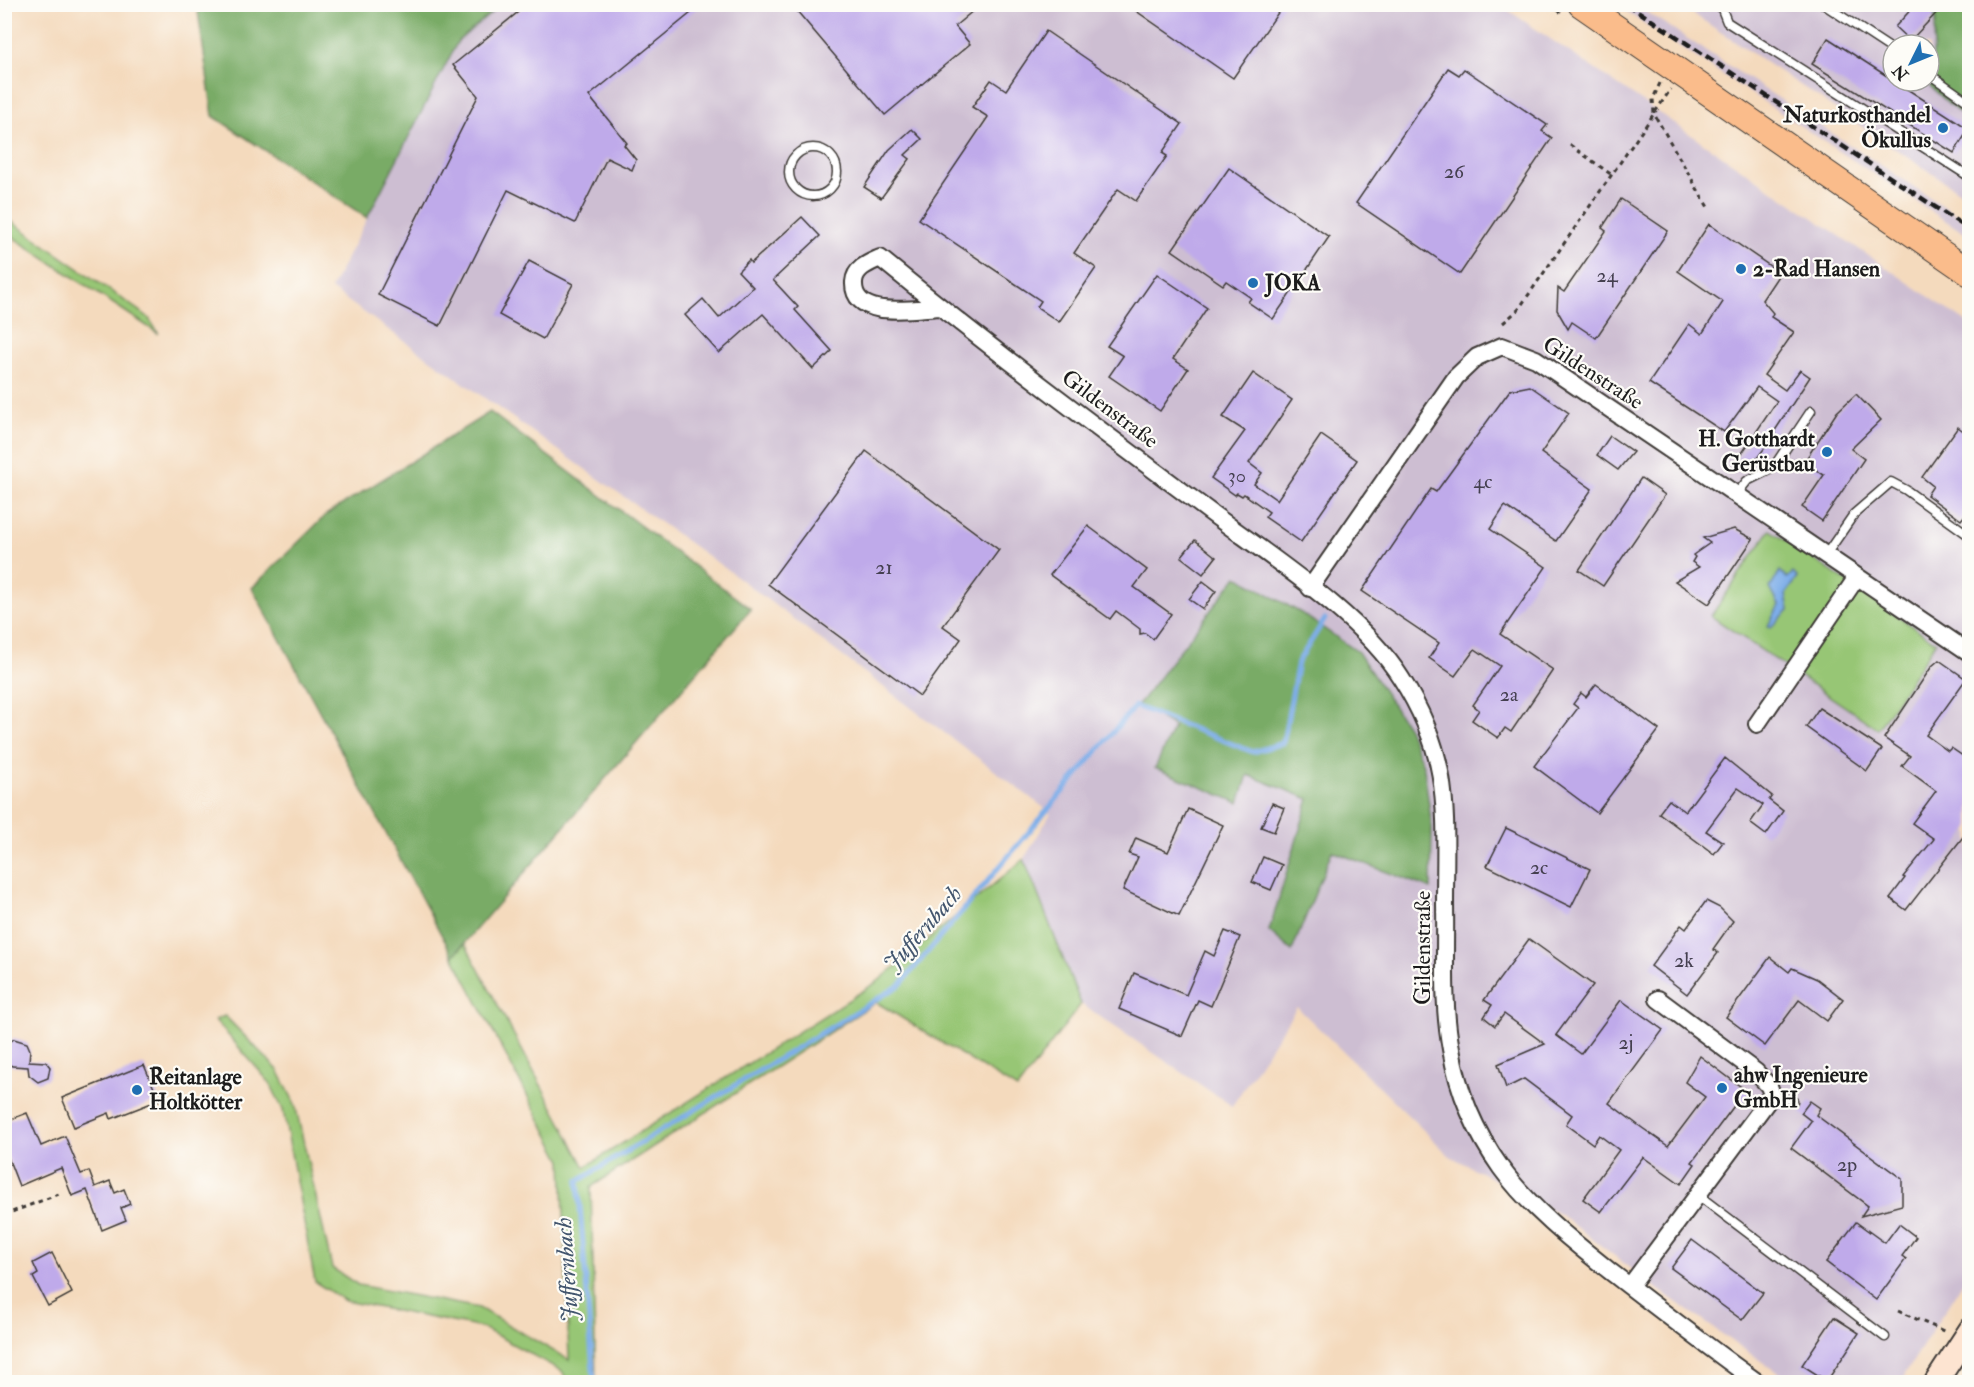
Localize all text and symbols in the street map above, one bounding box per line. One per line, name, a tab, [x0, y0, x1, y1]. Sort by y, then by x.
north arrow	[1881, 33, 1941, 93]
text: N	[1888, 60, 1914, 85]
place label: Naturkosthandel Ökullus	[1782, 101, 1931, 154]
marker: Naturkosthandel Ökullus	[1936, 121, 1950, 135]
house number: 26	[1444, 159, 1465, 184]
place label: 2-Rad Hansen	[1753, 255, 1881, 283]
marker: 2-Rad Hansen	[1734, 262, 1748, 276]
house number: 24	[1597, 263, 1619, 288]
place label: JOKA	[1264, 269, 1322, 298]
marker: JOKA	[1246, 276, 1260, 290]
street label: Gildenstraße	[1537, 330, 1649, 416]
street label: Gildenstraße	[1056, 363, 1164, 455]
place label: H. Gotthardt Gerüstbau	[1698, 425, 1816, 478]
marker: H. Gotthardt Gerüstbau	[1820, 445, 1834, 459]
house number: 30	[1228, 463, 1246, 488]
house number: 4c	[1474, 469, 1492, 494]
house number: 21	[875, 555, 893, 580]
house number: 2a	[1500, 682, 1519, 707]
house number: 2c	[1530, 855, 1548, 880]
water label: Juffernbach	[877, 879, 969, 979]
street label: Gildenstraße	[1409, 891, 1437, 1005]
house number: 2k	[1674, 948, 1694, 973]
house number: 2j	[1619, 1030, 1633, 1055]
place label: ahw Ingenieure GmbH	[1734, 1061, 1869, 1114]
place label: Reitanlage Holtkötter	[149, 1063, 243, 1116]
marker: ahw Ingenieure GmbH	[1715, 1081, 1729, 1095]
marker: Reitanlage Holtkötter	[130, 1083, 144, 1097]
house number: 2p	[1837, 1152, 1857, 1178]
water label: Juffernbach	[548, 1216, 586, 1323]

